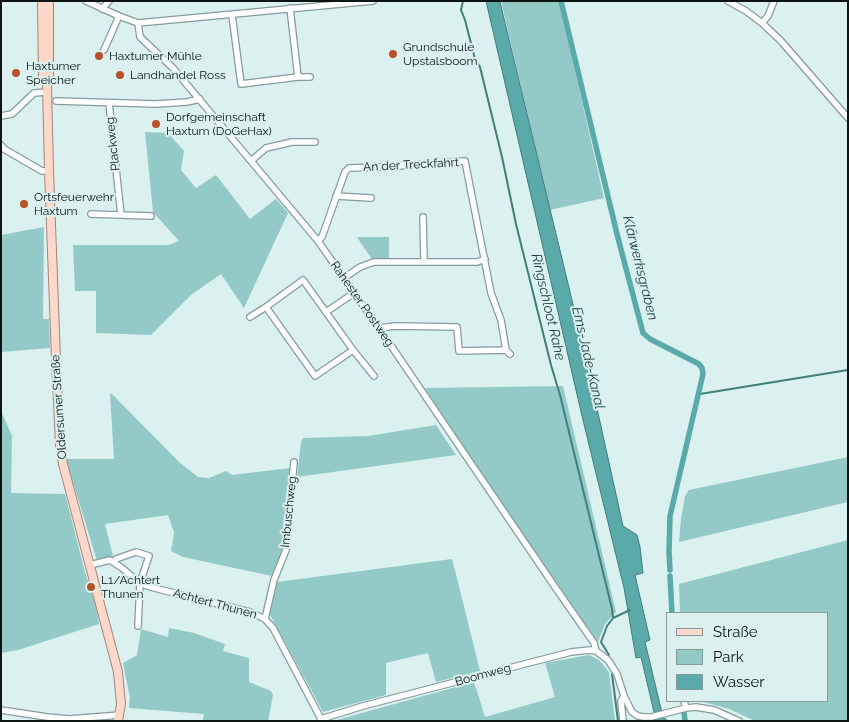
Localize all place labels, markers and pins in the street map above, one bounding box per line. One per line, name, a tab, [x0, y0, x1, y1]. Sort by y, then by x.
place label: Grundschule Upstalsboom	[403, 40, 478, 68]
marker: Grundschule Upstalsboom	[387, 48, 399, 60]
place label: Haxtumer Mühle	[109, 49, 202, 63]
marker: Haxtumer Mühle	[93, 50, 105, 62]
place label: Haxtumer Speicher	[26, 59, 81, 87]
marker: Haxtumer Speicher	[10, 67, 22, 79]
place label: Landhandel Ross	[130, 68, 226, 82]
marker: Landhandel Ross	[114, 69, 126, 81]
place label: Dorfgemeinschaft Haxtum (DoGeHax)	[166, 110, 272, 138]
marker: Dorfgemeinschaft Haxtum (DoGeHax)	[150, 118, 162, 130]
place label: Ortsfeuerwehr Haxtum	[34, 190, 114, 218]
marker: Ortsfeuerwehr Haxtum	[18, 198, 30, 210]
place label: L1/Achtert Thunen	[101, 573, 160, 601]
marker: L1/Achtert Thunen	[85, 581, 97, 593]

